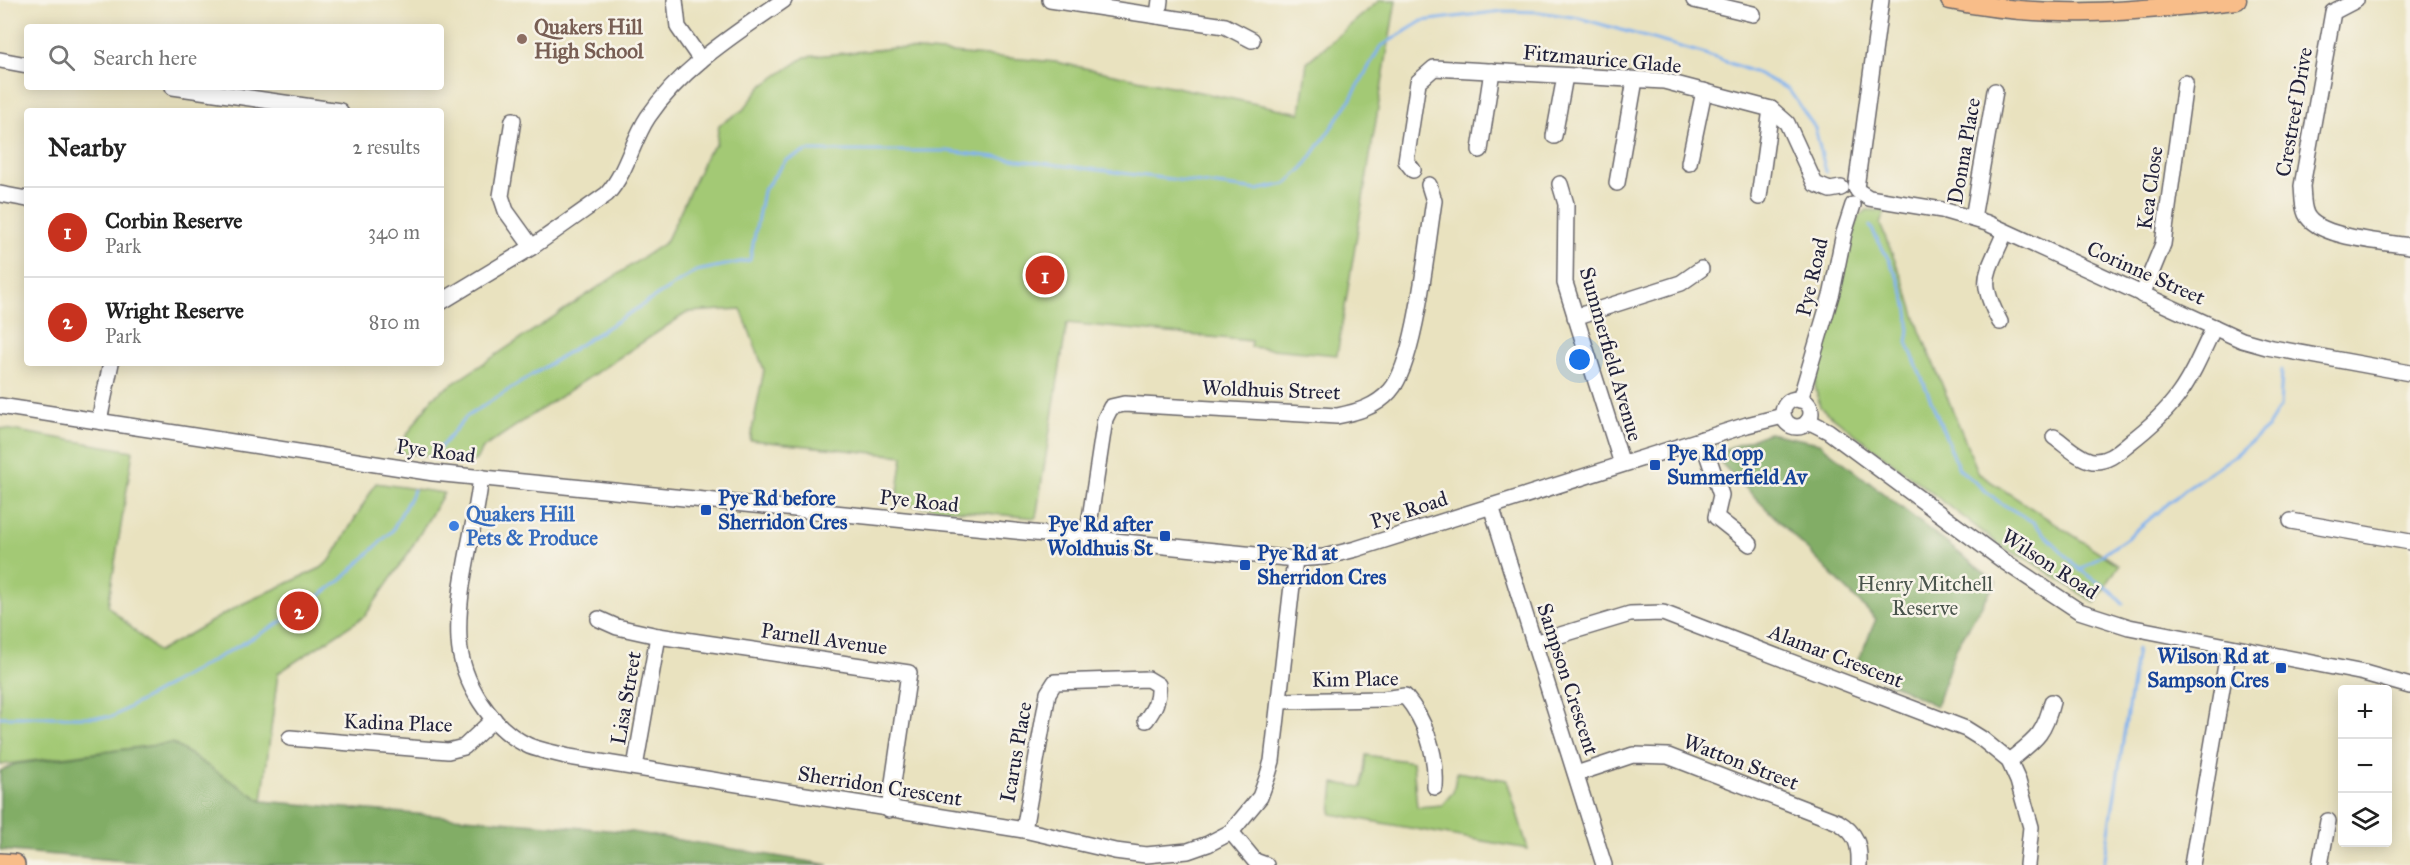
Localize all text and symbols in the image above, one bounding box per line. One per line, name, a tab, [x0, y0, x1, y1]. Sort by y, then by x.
place label: Quakers Hill High School	[534, 14, 645, 64]
search box	[24, 24, 444, 90]
marker: Quakers Hill High School	[515, 32, 529, 46]
street label: Fitzmaurice Glade	[1522, 39, 1683, 79]
icon: search	[45, 41, 78, 74]
text: Search here	[93, 44, 197, 71]
street label: Crestreef Drive	[2270, 45, 2318, 179]
street label: Donna Place	[1942, 96, 1986, 206]
text: Nearby	[48, 131, 126, 163]
text: 2 results	[352, 135, 420, 159]
street label: Kea Close	[2131, 144, 2169, 231]
text: Corbin Reserve	[105, 207, 242, 234]
text: 1	[64, 220, 71, 244]
text: 340 m	[368, 220, 420, 244]
text: Park	[105, 234, 141, 258]
street label: Pye Road	[1790, 235, 1834, 319]
street label: Corinne Street	[2083, 235, 2210, 311]
pin: 1	[1026, 252, 1064, 298]
street label: Summerfield Avenue	[1574, 264, 1648, 444]
text: Wright Reserve	[105, 297, 244, 324]
text: 2	[63, 310, 72, 334]
text: 810 m	[369, 310, 420, 334]
text: Park	[105, 324, 141, 348]
your location	[1565, 345, 1594, 374]
street label: Woldhuis Street	[1201, 375, 1341, 405]
street label: Pye Road	[395, 433, 478, 469]
place label: Pye Rd opp Summerfield Av	[1667, 440, 1808, 490]
marker: Pye Rd opp Summerfield Av	[1648, 458, 1662, 472]
street label: Pye Road	[878, 484, 960, 518]
place label: Pye Rd before Sherridon Cres	[718, 485, 848, 535]
street label: Pye Road	[1367, 485, 1451, 535]
place label: Quakers Hill Pets & Produce	[466, 501, 598, 551]
marker: Pye Rd before Sherridon Cres	[699, 503, 713, 517]
place label: Pye Rd after Woldhuis St	[1047, 511, 1154, 561]
marker: Quakers Hill Pets & Produce	[447, 519, 461, 533]
street label: Wilson Road	[1997, 523, 2104, 605]
marker: Pye Rd after Woldhuis St	[1158, 529, 1172, 543]
place label: Pye Rd at Sherridon Cres	[1257, 540, 1387, 590]
marker: Pye Rd at Sherridon Cres	[1238, 558, 1252, 572]
park label: Henry Mitchell Reserve	[1857, 571, 1993, 621]
pin: 2	[280, 588, 318, 634]
street label: Sampson Crescent	[1531, 600, 1605, 759]
street label: Parnell Avenue	[759, 617, 889, 661]
street label: Alamar Crescent	[1764, 618, 1908, 694]
place label: Wilson Rd at Sampson Cres	[2147, 643, 2270, 693]
street label: Lisa Street	[605, 649, 647, 747]
marker: Wilson Rd at Sampson Cres	[2274, 661, 2288, 675]
street label: Kim Place	[1311, 665, 1399, 693]
map controls	[2338, 685, 2392, 847]
button: +	[2338, 685, 2392, 739]
street label: Icarus Place	[994, 699, 1038, 804]
street label: Kadina Place	[343, 708, 453, 738]
street label: Watton Street	[1680, 728, 1803, 796]
button: −	[2338, 739, 2392, 793]
street label: Sherridon Crescent	[796, 760, 964, 812]
button: layers	[2338, 793, 2392, 847]

